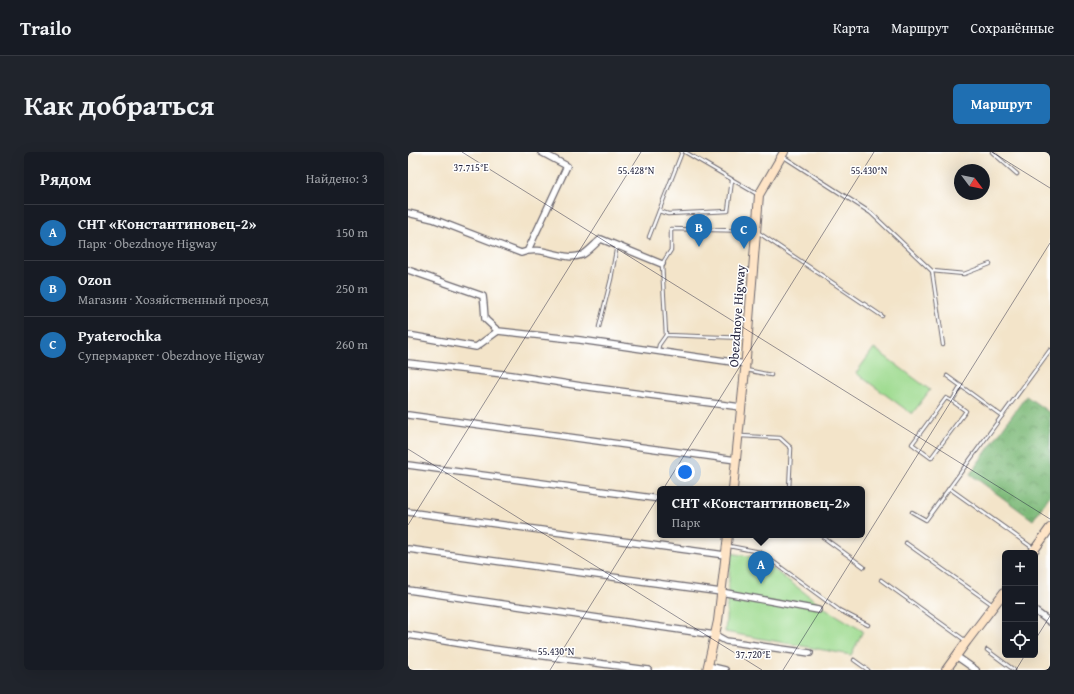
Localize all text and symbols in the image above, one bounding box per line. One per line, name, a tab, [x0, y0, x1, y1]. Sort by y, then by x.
text: Trailo	[20, 14, 71, 42]
text: Карта	[833, 18, 869, 38]
text: Маршрут	[891, 18, 949, 38]
text: Сохранённые	[971, 18, 1054, 38]
text: Как добраться	[24, 84, 214, 125]
button: Маршрут	[953, 84, 1050, 124]
text: 37.715°E	[453, 160, 489, 175]
text: 55.428°N	[618, 163, 655, 178]
text: 55.430°N	[851, 163, 888, 178]
north arrow	[954, 164, 990, 200]
text: Рядом	[40, 166, 91, 191]
text: Найдено: 3	[306, 169, 368, 188]
text: СНТ «Константиновец-2»	[78, 213, 256, 234]
pin: B	[686, 214, 712, 247]
pin: C	[731, 216, 757, 249]
text: A	[49, 223, 57, 242]
text: 150 m	[336, 223, 368, 242]
text: Парк · Obezdnoye Higway	[78, 234, 217, 253]
street label: Obezdnoye Higway	[724, 264, 750, 368]
text: Ozon	[78, 269, 111, 290]
text: B	[49, 279, 57, 298]
text: 250 m	[336, 279, 368, 298]
text: Магазин · Хозяйственный проезд	[78, 290, 269, 309]
text: Pyaterochka	[78, 325, 161, 346]
text: C	[49, 335, 57, 354]
text: 260 m	[336, 335, 368, 354]
text: Супермаркет · Obezdnoye Higway	[78, 346, 265, 365]
your location	[675, 462, 695, 482]
popup	[657, 486, 865, 538]
text: СНТ «Константиновец-2»	[672, 492, 850, 513]
text: Парк	[672, 513, 700, 532]
map controls	[1002, 550, 1038, 658]
button: +	[1002, 550, 1038, 586]
pin: A	[748, 551, 774, 584]
button: −	[1002, 586, 1038, 622]
button: locate	[1002, 622, 1038, 658]
text: 55.430°N	[538, 644, 575, 659]
text: 37.720°E	[735, 647, 771, 662]

